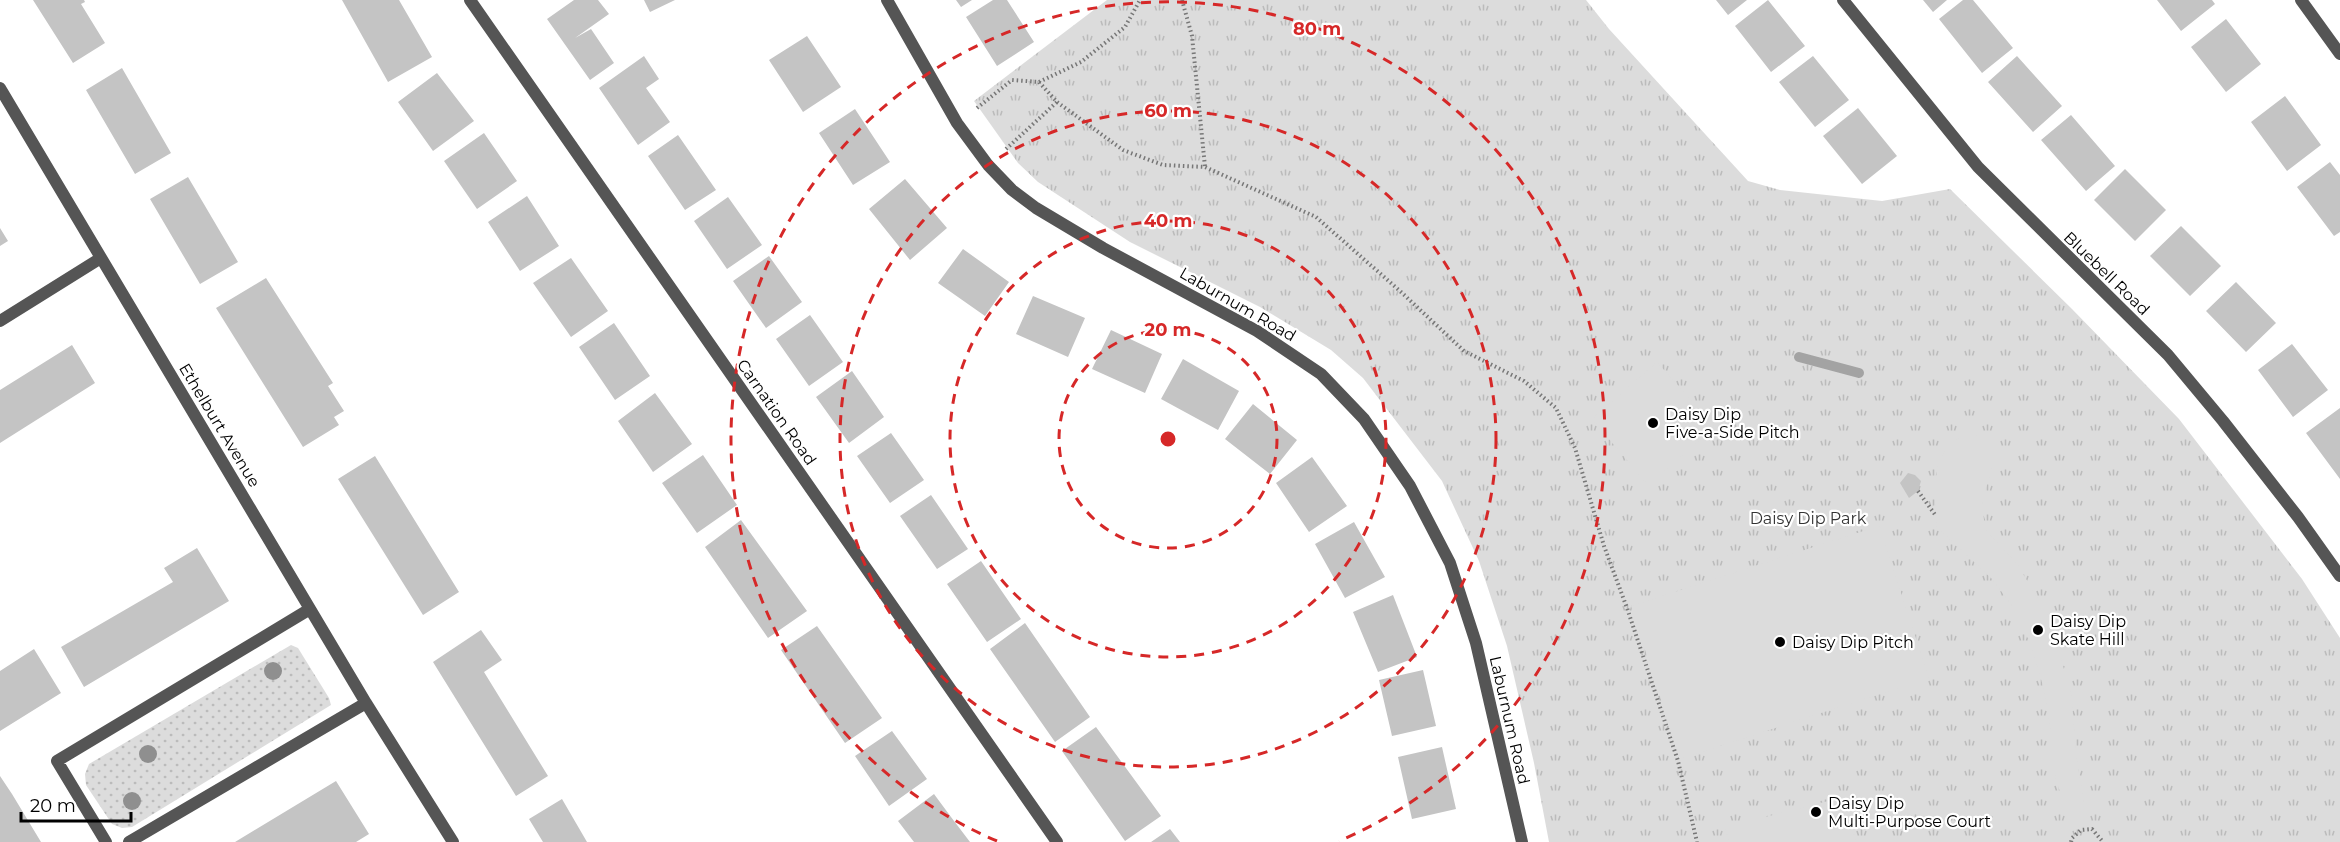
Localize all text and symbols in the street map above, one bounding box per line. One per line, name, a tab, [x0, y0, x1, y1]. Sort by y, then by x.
text: 80 m	[1293, 18, 1341, 40]
text: 60 m	[1144, 100, 1192, 122]
text: 40 m	[1144, 210, 1192, 232]
street label: Bluebell Road	[2060, 228, 2154, 319]
street label: Laburnum Road	[1176, 263, 1299, 345]
text: 20 m	[1145, 319, 1191, 341]
street label: Carnation Road	[733, 356, 820, 469]
street label: Ethelburt Avenue	[175, 360, 264, 491]
place label: Daisy Dip Five-a-Side Pitch	[1665, 405, 1799, 442]
marker: Daisy Dip Five-a-Side Pitch	[1646, 416, 1660, 430]
centre of rings	[1158, 429, 1178, 449]
park label: Daisy Dip Park	[1750, 509, 1867, 528]
place label: Daisy Dip Skate Hill	[2050, 612, 2126, 649]
marker: Daisy Dip Skate Hill	[2031, 623, 2045, 637]
place label: Daisy Dip Pitch	[1792, 633, 1914, 652]
marker: Daisy Dip Pitch	[1773, 635, 1787, 649]
street label: Laburnum Road	[1485, 654, 1534, 786]
scale bar	[21, 785, 130, 823]
place label: Daisy Dip Multi-Purpose Court	[1828, 794, 1992, 831]
text: 20 m	[30, 795, 76, 817]
marker: Daisy Dip Multi-Purpose Court	[1809, 805, 1823, 819]

